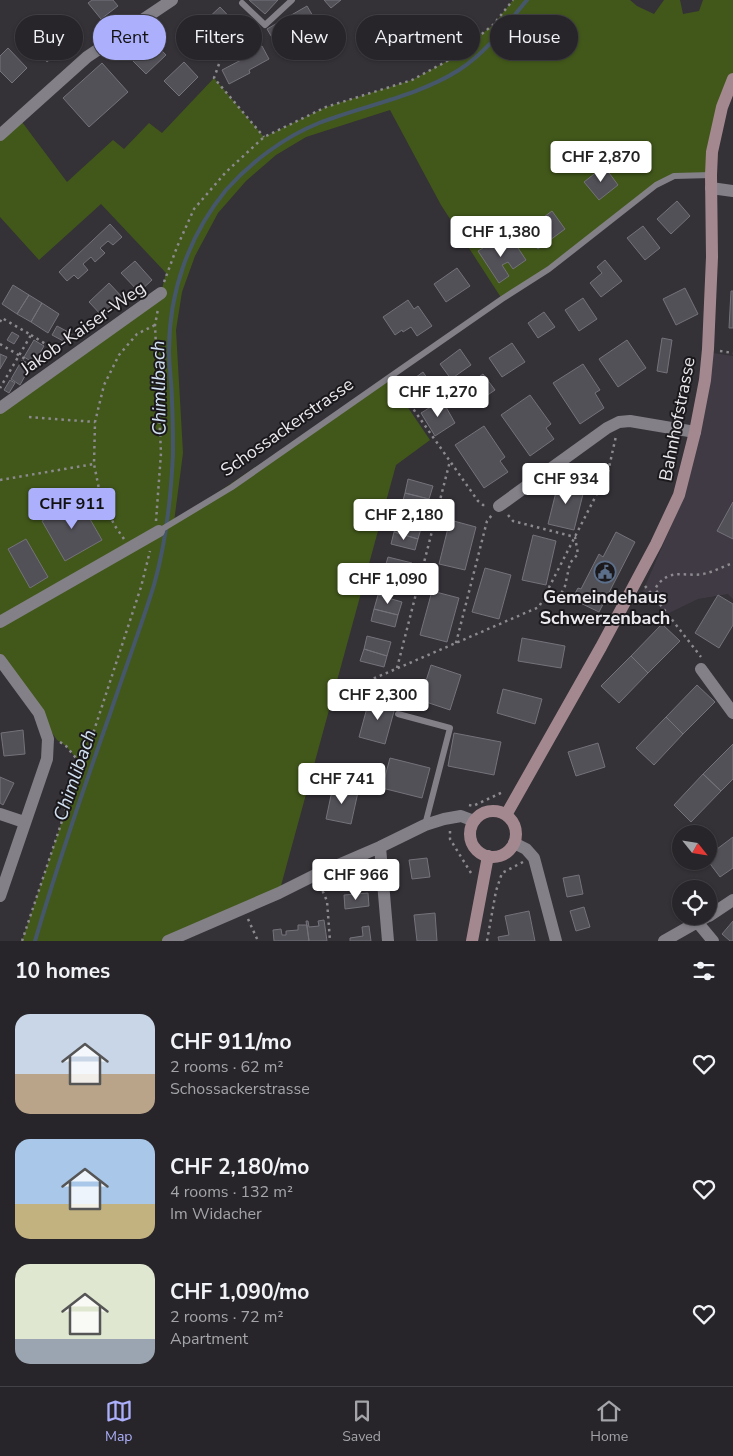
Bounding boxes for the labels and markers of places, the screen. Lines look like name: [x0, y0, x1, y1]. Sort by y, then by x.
pin: CHF 2,870: [544, 140, 658, 183]
pin: CHF 1,380: [444, 216, 558, 258]
pin: CHF 1,270: [381, 376, 495, 418]
pin: CHF 934: [520, 462, 612, 505]
pin: CHF 911: [26, 488, 118, 530]
pin: CHF 2,180: [347, 498, 461, 541]
public building icon: Gemeindehaus Schwerzenbach: [593, 560, 617, 584]
pin: CHF 1,090: [331, 562, 445, 605]
place label: Gemeindehaus Schwerzenbach: [540, 585, 670, 630]
pin: CHF 2,300: [321, 678, 435, 721]
pin: CHF 741: [296, 762, 388, 805]
pin: CHF 966: [310, 858, 402, 901]

